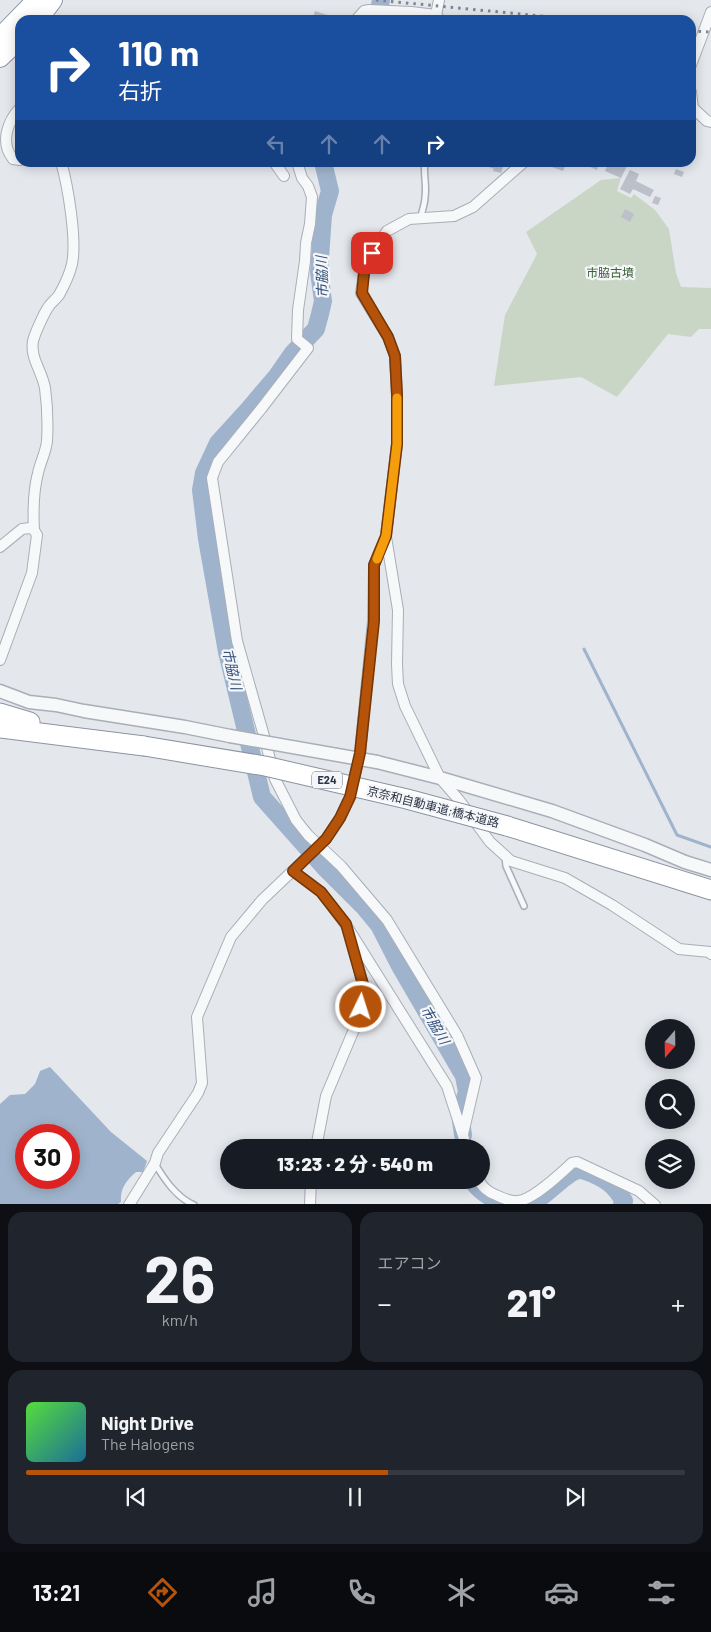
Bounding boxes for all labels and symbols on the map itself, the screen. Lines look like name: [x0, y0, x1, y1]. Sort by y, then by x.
pin: [351, 232, 393, 274]
water label: 市脇川: [312, 254, 331, 298]
park label: 市脇古墳: [586, 265, 634, 279]
water label: 市脇川: [219, 647, 246, 693]
road number: E24: [312, 772, 342, 788]
street label: 京奈和自動車道;橋本道路: [366, 783, 501, 829]
position arrow: [334, 980, 386, 1032]
water label: 市脇川: [418, 1002, 454, 1049]
north arrow: [645, 1019, 695, 1069]
speed limit sign: 30: [15, 1124, 80, 1189]

